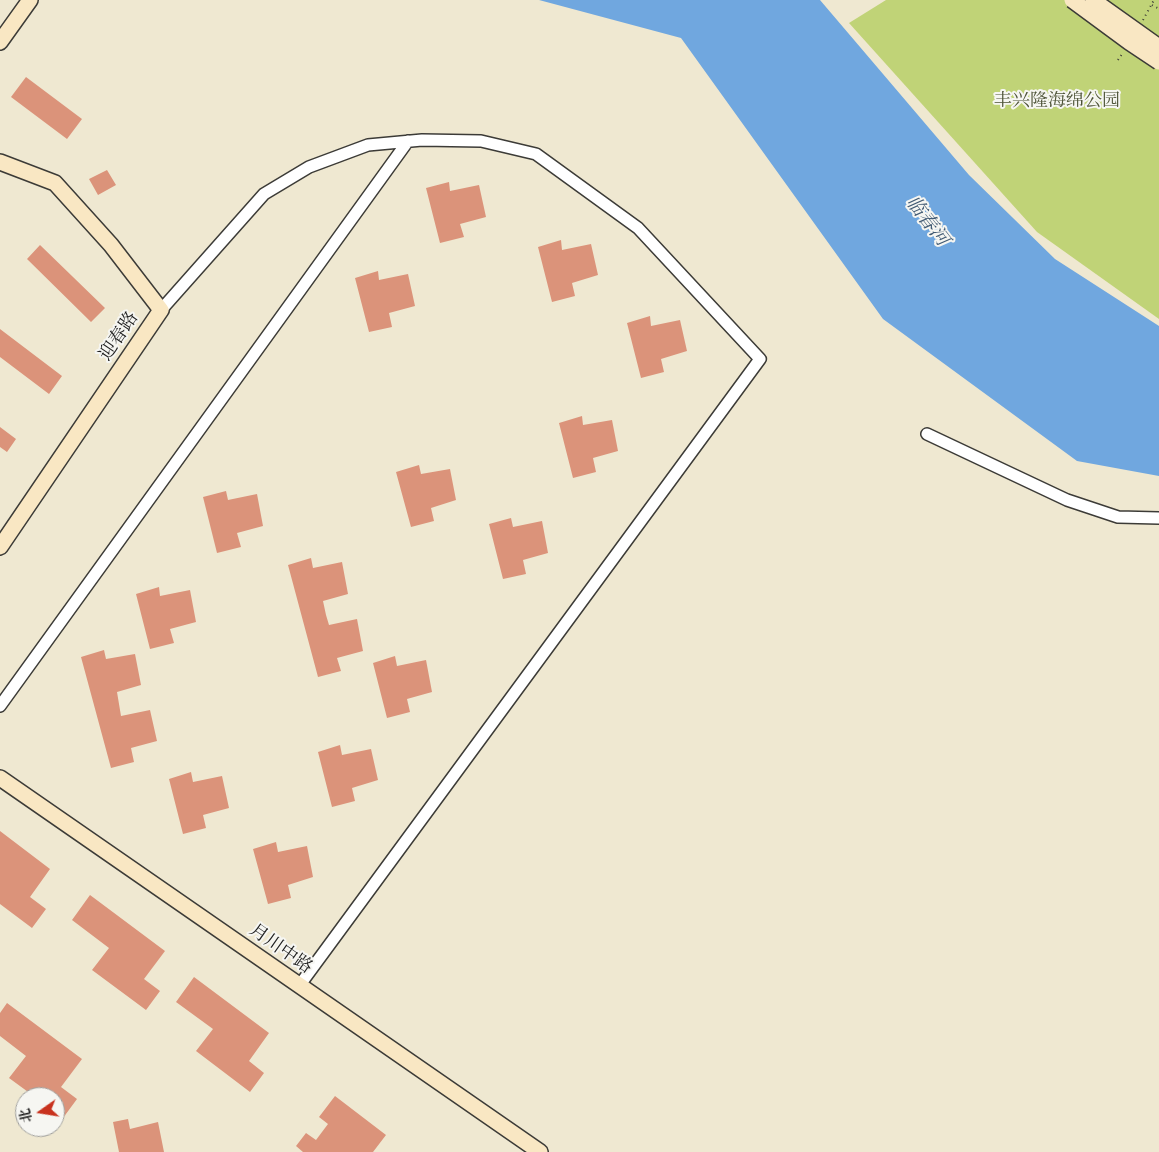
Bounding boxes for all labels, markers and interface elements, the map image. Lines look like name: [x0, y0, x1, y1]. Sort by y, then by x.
park label: 丰兴隆海绵公园: [994, 91, 1120, 113]
water label: 临春河: [899, 193, 953, 251]
street label: 迎春路: [96, 309, 144, 365]
street label: 月川中路: [244, 921, 316, 979]
north arrow: [15, 1087, 65, 1137]
text: 北: [16, 1106, 37, 1124]

